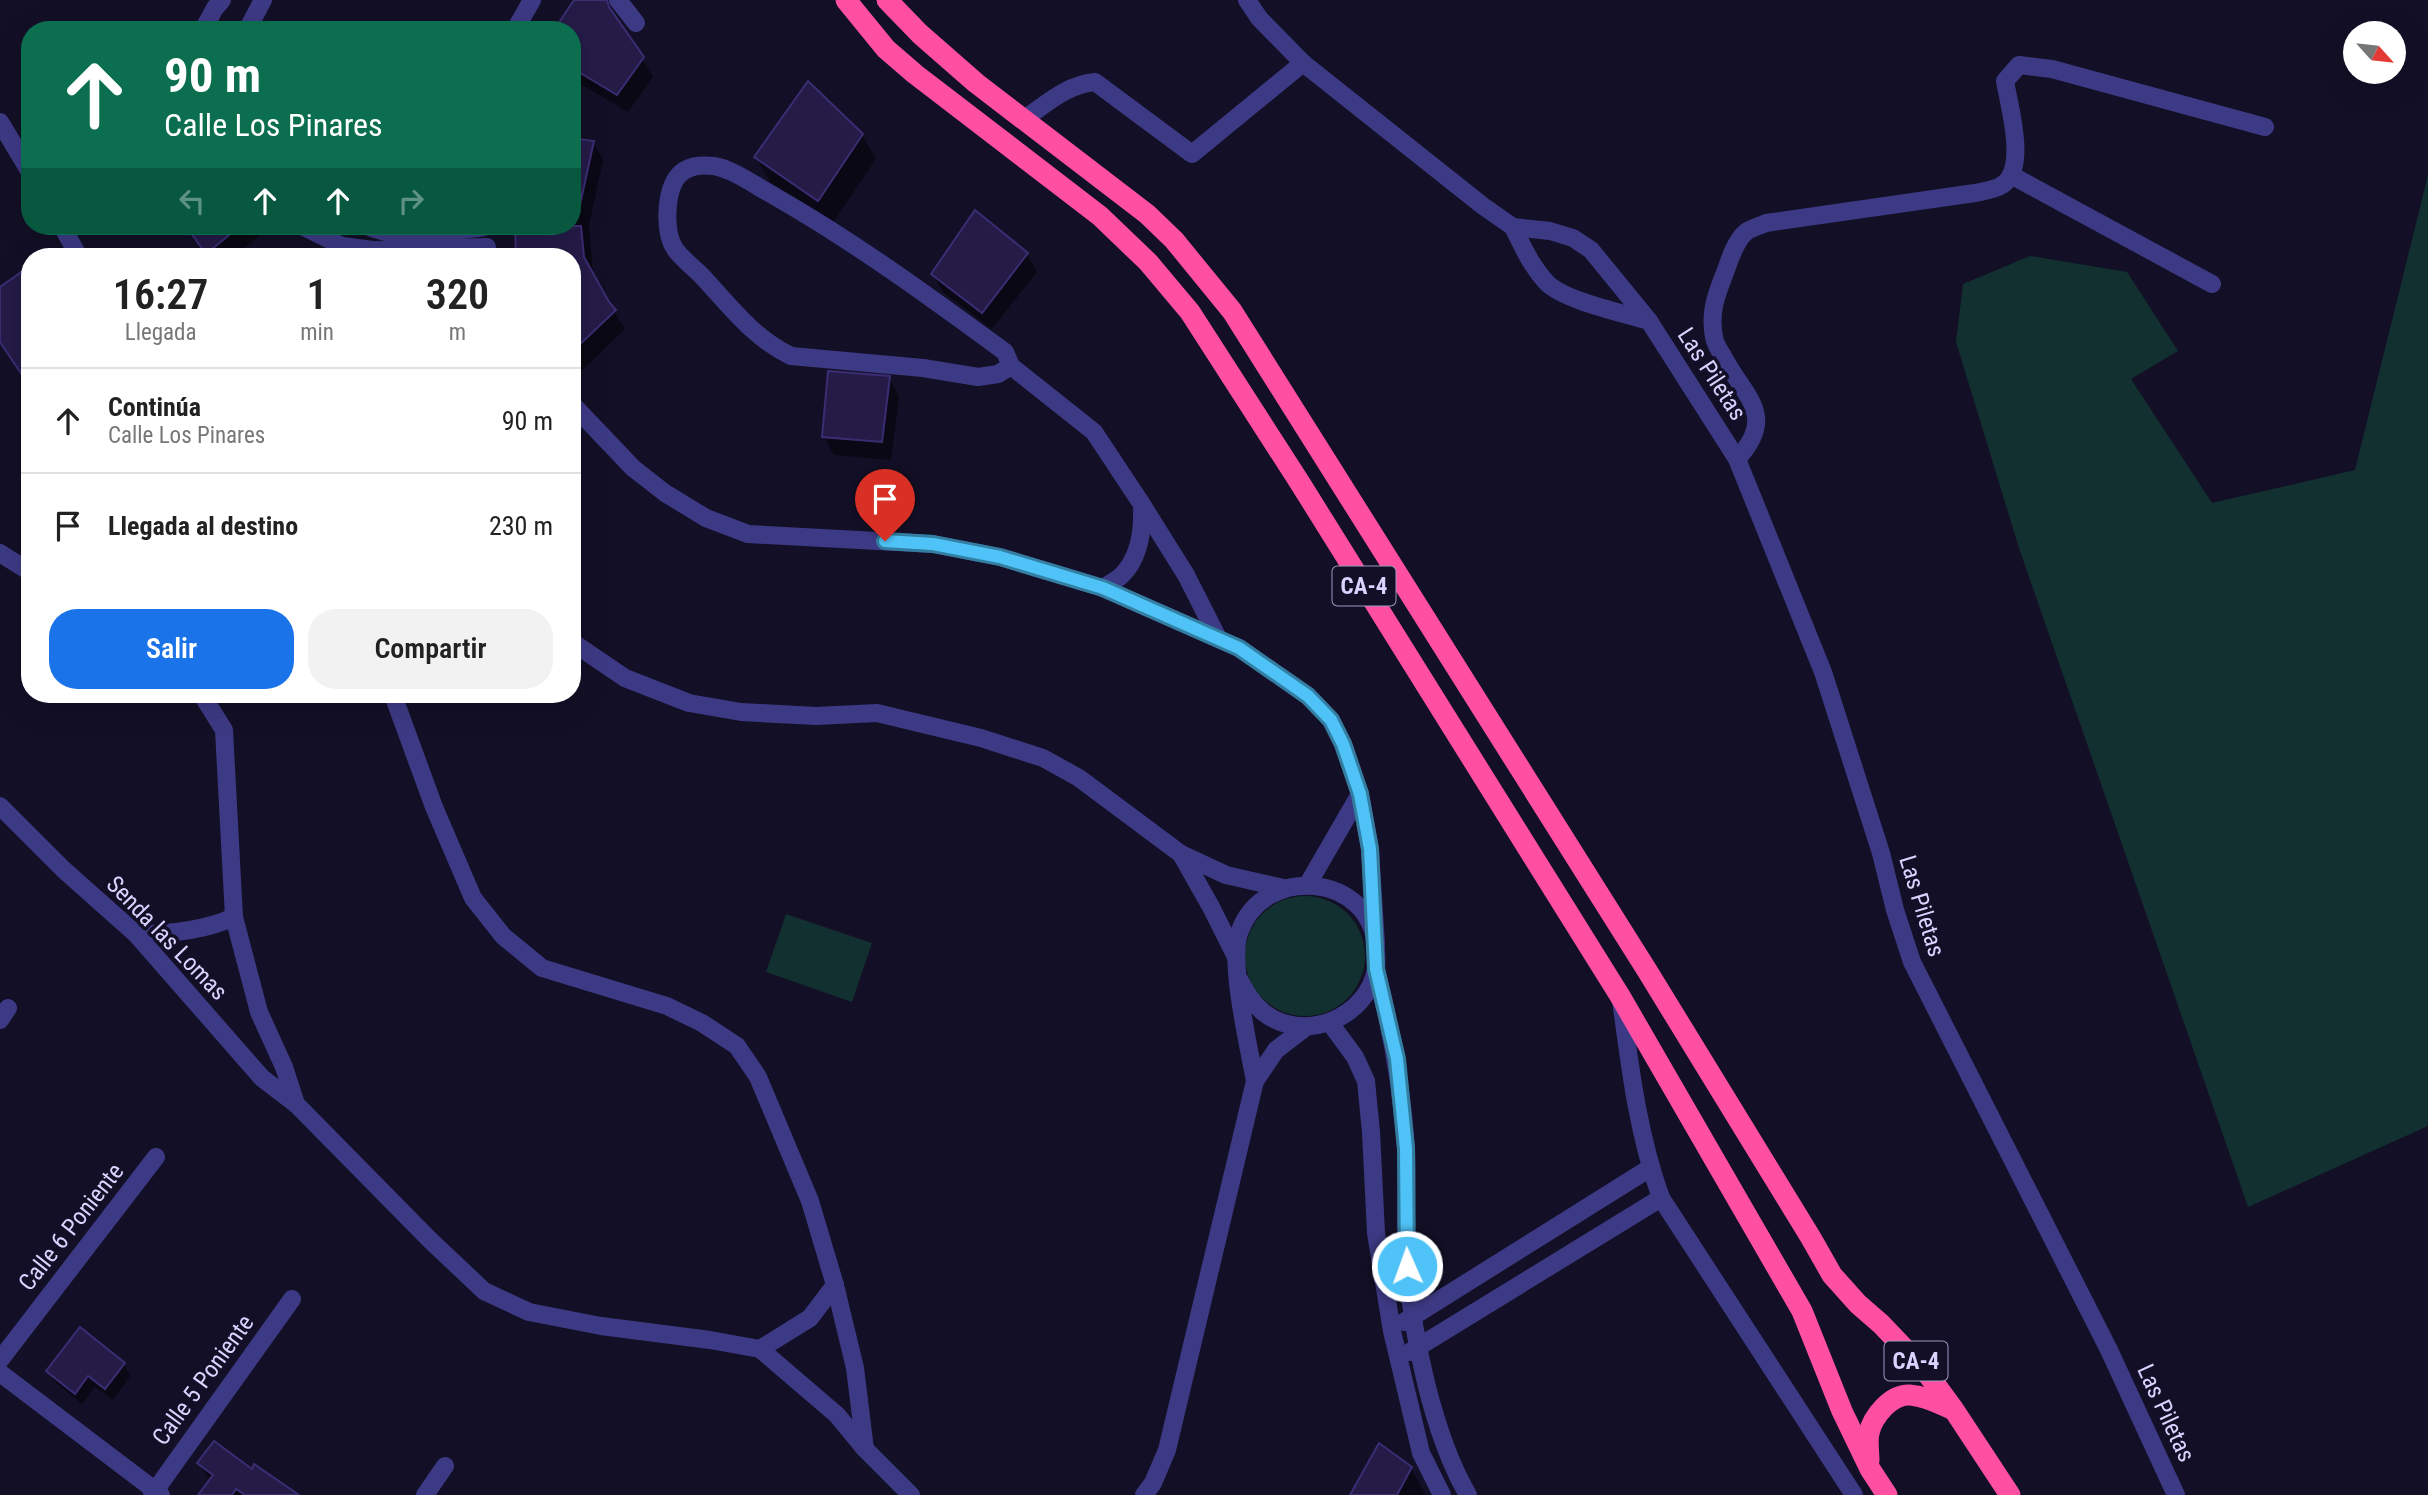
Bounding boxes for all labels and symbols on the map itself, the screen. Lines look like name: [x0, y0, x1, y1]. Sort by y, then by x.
north arrow: [2343, 21, 2406, 84]
street label: Las Piletas: [1672, 323, 1752, 425]
pin: [855, 469, 915, 541]
road number: CA-4: [1332, 566, 1396, 606]
street label: Las Piletas: [1893, 852, 1951, 960]
street label: Senda las Lomas: [101, 870, 233, 1006]
street label: Calle 6 Poniente: [13, 1158, 129, 1296]
position arrow: [1370, 1229, 1444, 1303]
street label: Calle 5 Poniente: [146, 1310, 260, 1450]
road number: CA-4: [1884, 1342, 1948, 1380]
street label: Las Piletas: [2131, 1360, 2201, 1466]

